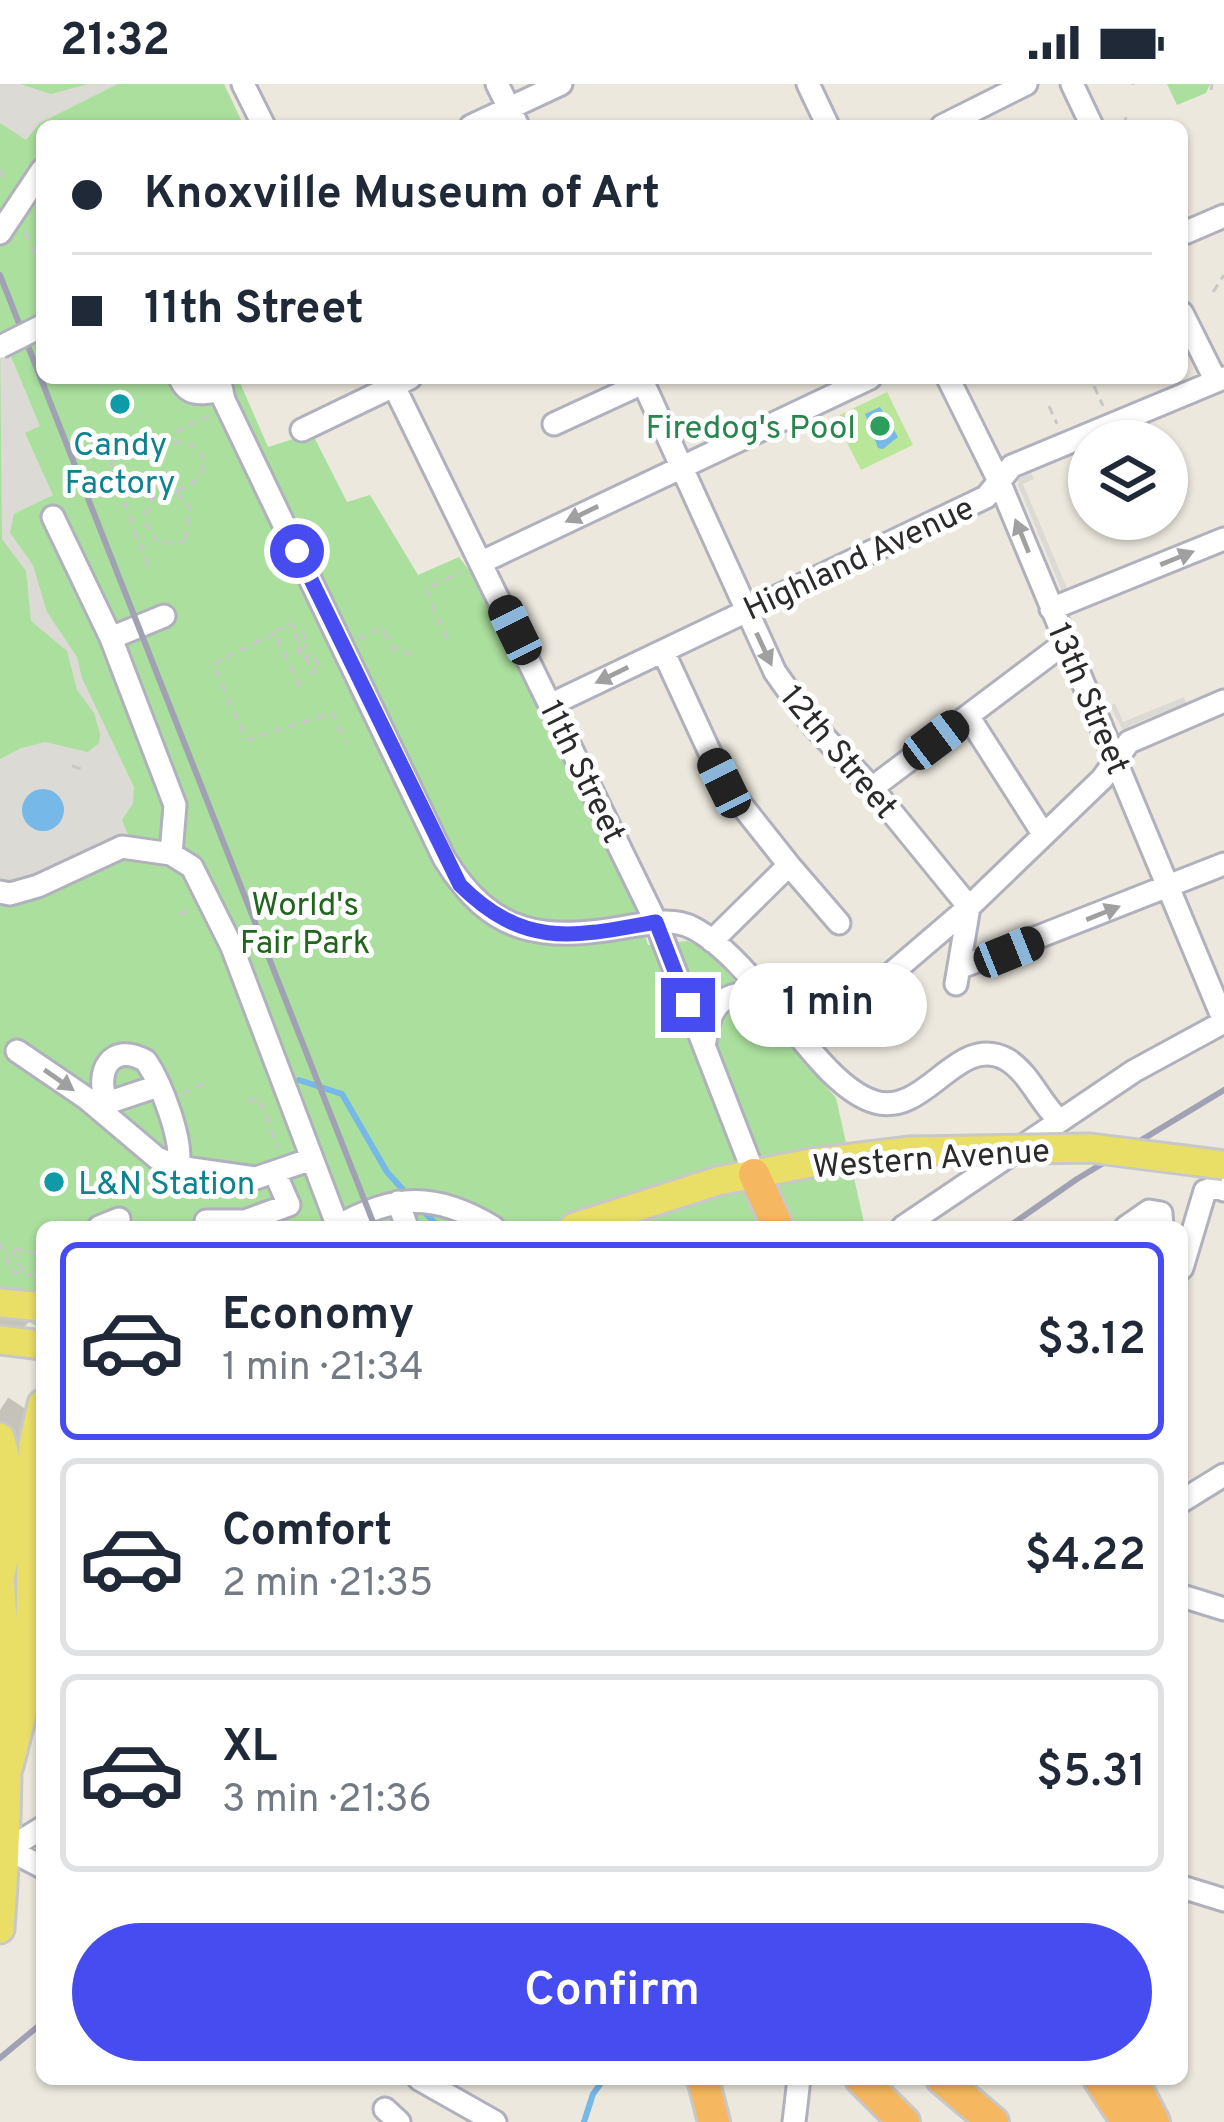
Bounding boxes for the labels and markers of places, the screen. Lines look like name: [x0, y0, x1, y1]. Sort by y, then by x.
marker: Candy Factory: [107, 391, 133, 417]
place label: Firedog's Pool: [645, 409, 856, 451]
marker: Firedog's Pool: [867, 413, 893, 439]
place label: Candy Factory: [65, 426, 175, 506]
place label: L&N Station: [78, 1165, 255, 1207]
marker: L&N Station: [41, 1169, 67, 1195]

